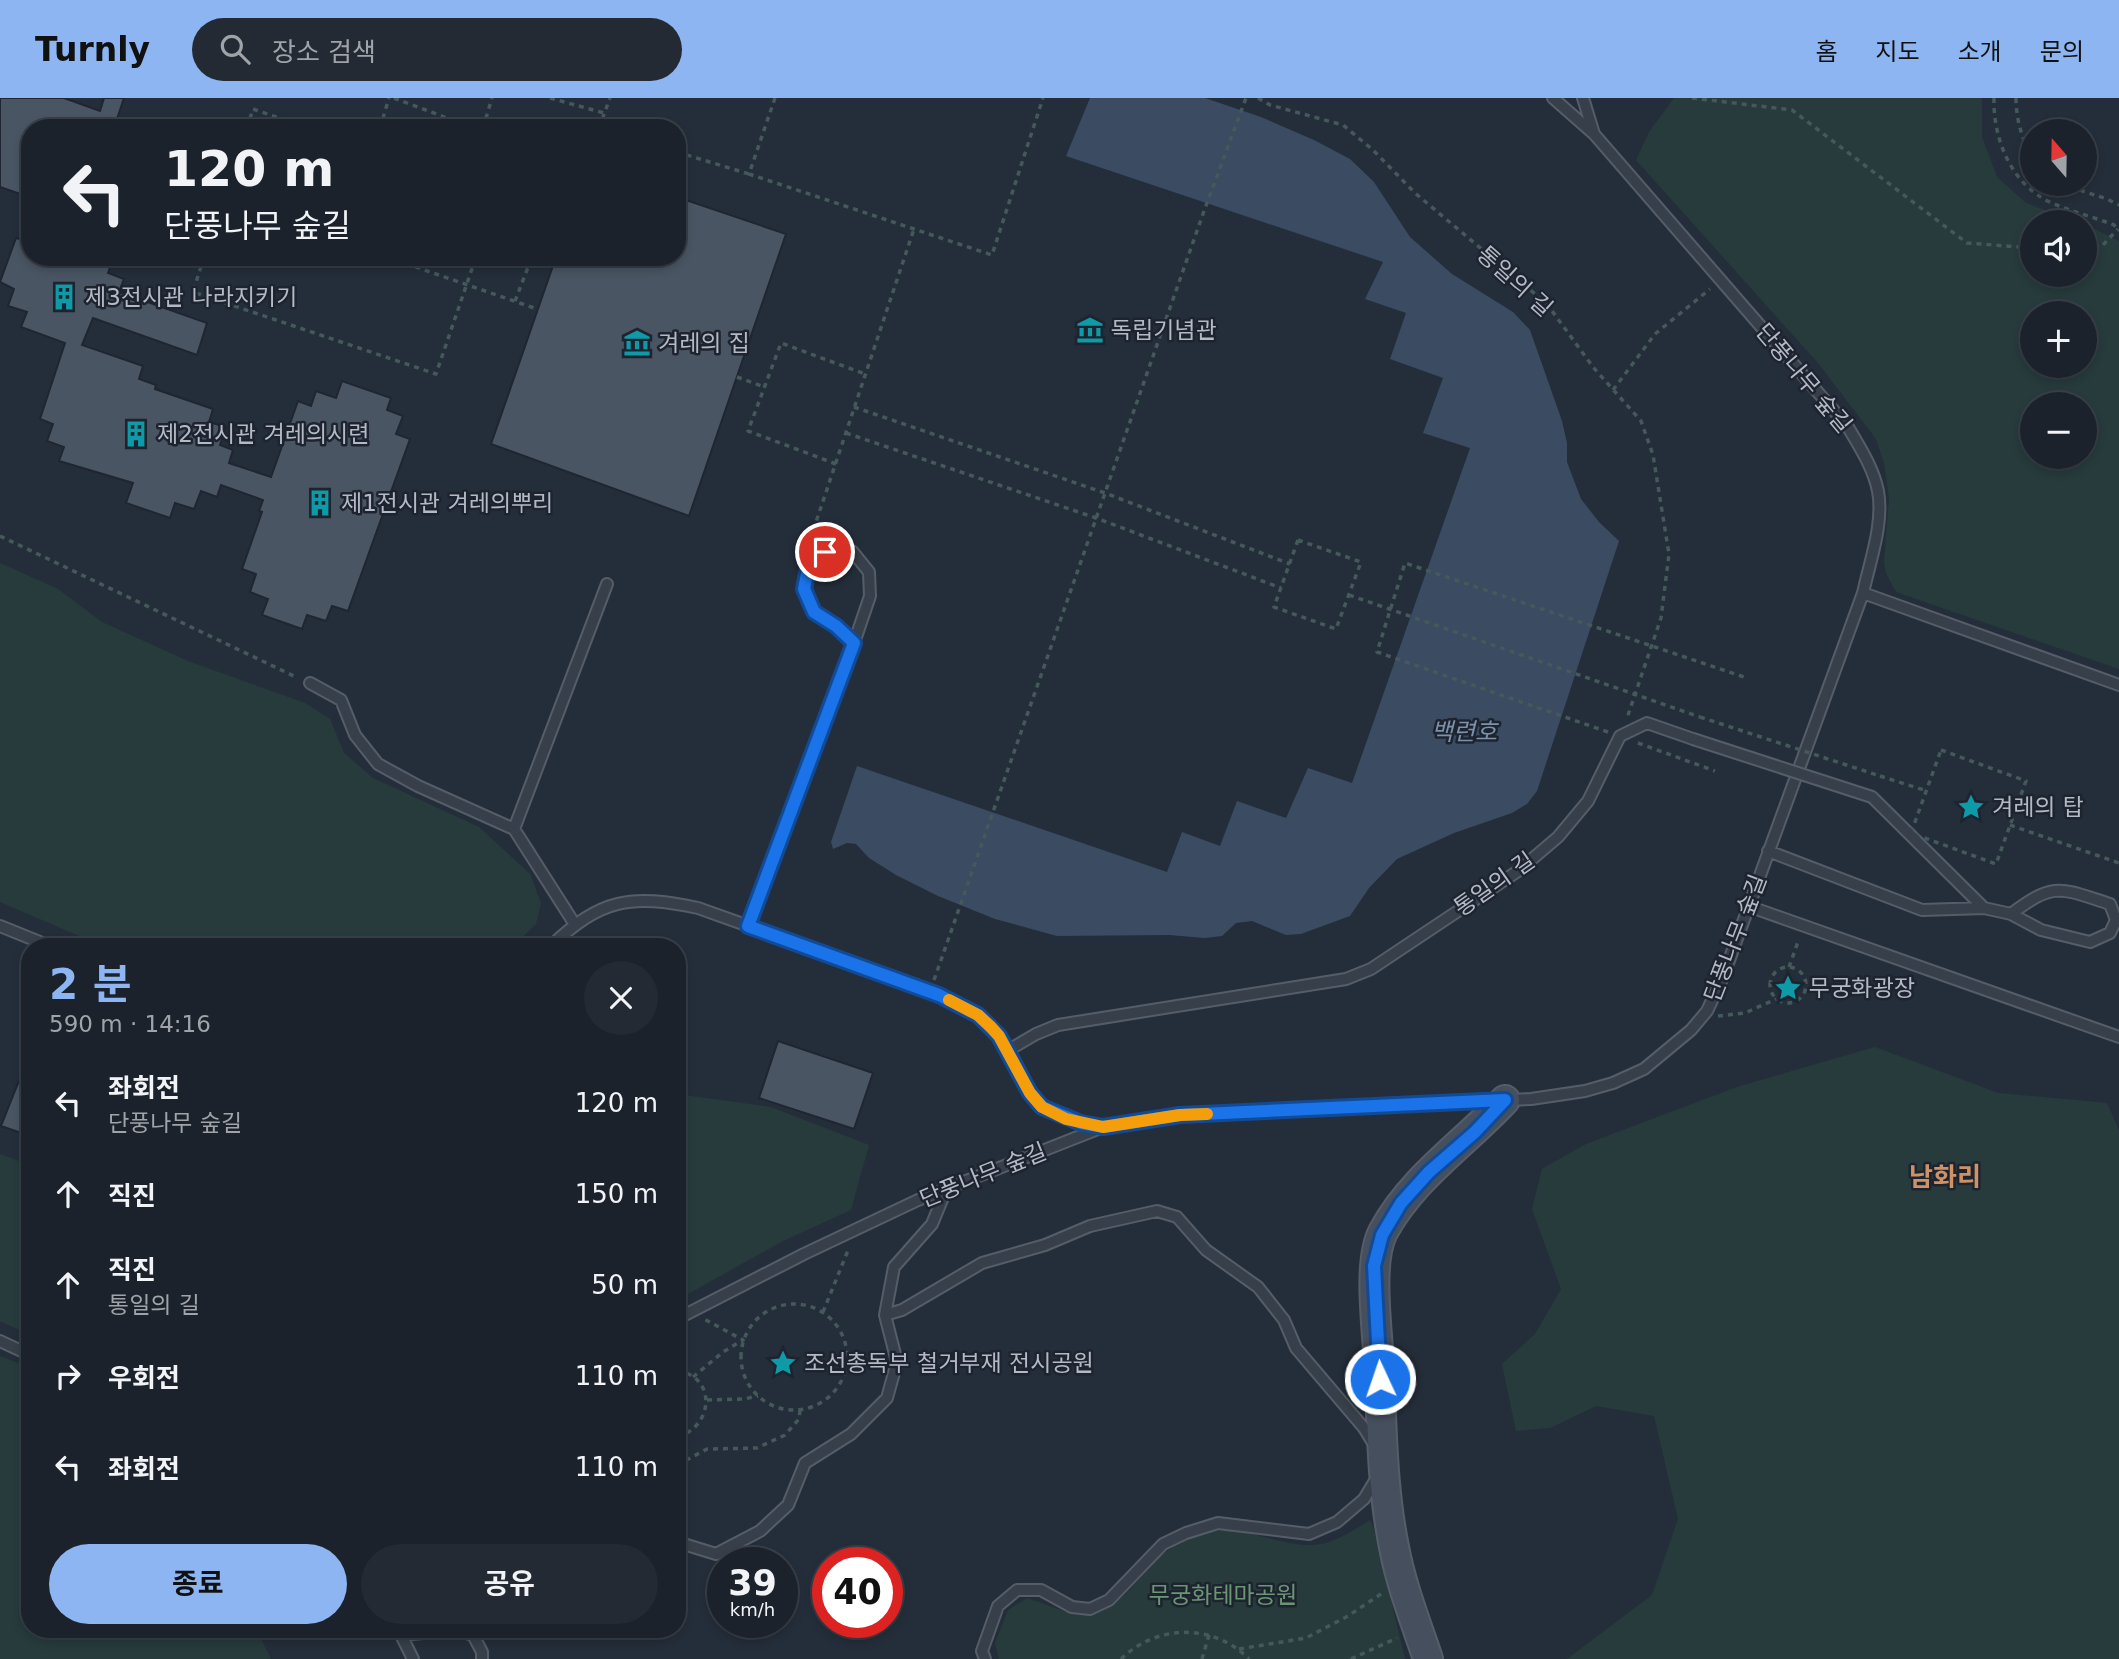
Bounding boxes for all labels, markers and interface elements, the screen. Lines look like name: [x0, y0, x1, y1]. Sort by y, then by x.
search box: [192, 18, 682, 81]
text: Turnly: [35, 30, 150, 69]
icon: search: [216, 30, 254, 68]
text: 장소 검색: [272, 37, 376, 67]
text: 홈: [1815, 38, 1837, 66]
text: 지도: [1875, 38, 1920, 66]
text: 소개: [1958, 38, 2002, 66]
text: 문의: [2040, 38, 2084, 66]
north arrow: [2020, 119, 2096, 196]
map controls: [2020, 119, 2097, 469]
text: 120 m: [164, 141, 334, 198]
icon: left: [49, 147, 140, 238]
text: 단풍나무 숲길: [164, 207, 351, 245]
button: sound: [2020, 210, 2097, 287]
street label: 통일의 길: [1472, 241, 1558, 321]
building icon: 제3전시관 나라지키기: [49, 282, 79, 312]
place label: 제3전시관 나라지키기: [85, 284, 297, 310]
button: +: [2020, 301, 2097, 378]
museum icon: 독립기념관: [1075, 315, 1105, 345]
place label: 독립기념관: [1111, 317, 1217, 343]
street label: 단풍나무 숲길: [1751, 318, 1857, 438]
museum icon: 겨레의 집: [622, 328, 652, 358]
place label: 겨레의 집: [658, 330, 750, 356]
button: −: [2020, 392, 2097, 469]
building icon: 제2전시관 겨레의시련: [121, 419, 151, 449]
place label: 제2전시관 겨레의시련: [157, 421, 369, 447]
building icon: 제1전시관 겨레의뿌리: [305, 488, 335, 518]
place label: 제1전시관 겨레의뿌리: [341, 490, 553, 516]
pin: [795, 522, 855, 582]
icon: arrive: [806, 533, 844, 571]
water label: 백련호: [1431, 718, 1499, 746]
place icon: 겨레의 탑: [1956, 792, 1986, 822]
place label: 겨레의 탑: [1992, 794, 2084, 820]
street label: 통일의 길: [1449, 847, 1539, 921]
street label: 단풍나무 숲길: [1699, 871, 1771, 1005]
text: 2 분: [49, 960, 132, 1009]
button: close: [584, 961, 658, 1035]
place icon: 무궁화광장: [1773, 973, 1803, 1003]
place label: 무궁화광장: [1809, 975, 1915, 1001]
text: 590 m · 14:16: [49, 1011, 211, 1037]
text: 좌회전: [108, 1073, 180, 1103]
icon: left: [49, 1084, 87, 1122]
text: 120 m: [575, 1088, 658, 1118]
text: 단풍나무 숲길: [108, 1110, 242, 1136]
street label: 단풍나무 숲길: [916, 1138, 1050, 1212]
district label: 남화리: [1909, 1162, 1981, 1192]
icon: ahead: [49, 1175, 87, 1213]
text: 150 m: [575, 1179, 658, 1209]
text: 직진: [108, 1181, 156, 1211]
text: 직진: [108, 1255, 156, 1285]
icon: ahead: [49, 1266, 87, 1304]
text: 50 m: [591, 1270, 658, 1300]
text: 통일의 길: [108, 1292, 200, 1318]
position arrow: [1343, 1342, 1417, 1416]
place icon: 조선총독부 철거부재 전시공원: [768, 1348, 798, 1378]
place label: 조선총독부 철거부재 전시공원: [804, 1350, 1094, 1376]
icon: right: [49, 1357, 87, 1395]
text: 110 m: [575, 1361, 658, 1391]
text: 우회전: [108, 1363, 180, 1393]
icon: left: [49, 1448, 87, 1486]
text: 110 m: [575, 1452, 658, 1482]
text: 좌회전: [108, 1454, 180, 1484]
button: 종료: [49, 1544, 347, 1624]
button: 공유: [361, 1544, 658, 1624]
speed limit sign: 40: [812, 1547, 903, 1638]
text: 39: [728, 1563, 777, 1603]
park label: 무궁화테마공원: [1149, 1582, 1297, 1608]
text: km/h: [730, 1599, 775, 1620]

